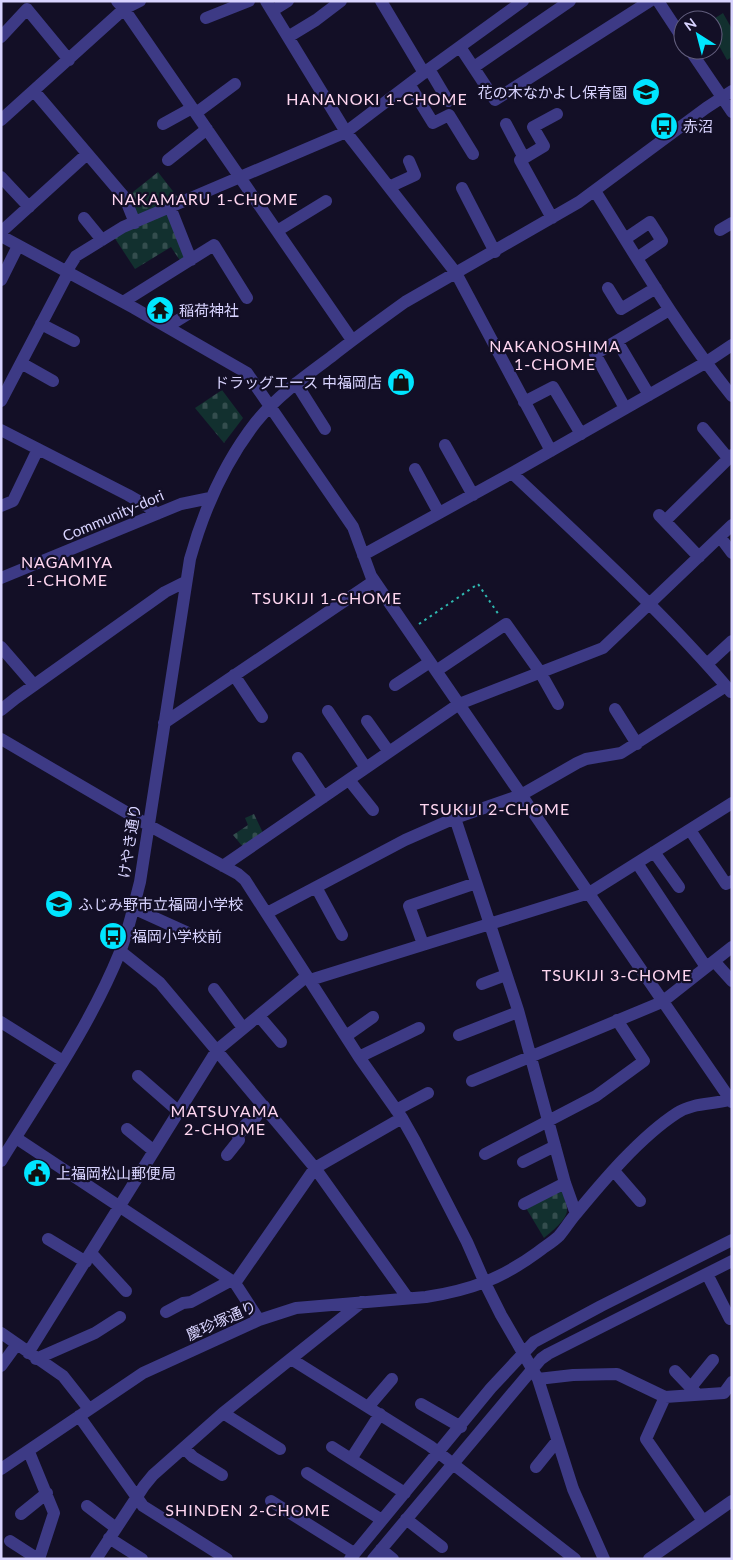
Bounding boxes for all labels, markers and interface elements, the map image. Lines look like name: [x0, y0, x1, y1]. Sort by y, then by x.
north arrow: [673, 10, 723, 60]
text: N: [681, 14, 699, 34]
school or university icon: 花の木なかよし保育園: [631, 77, 661, 107]
place label: 花の木なかよし保育園: [478, 83, 627, 101]
district label: HANANOKI 1-CHOME: [286, 89, 468, 108]
bus stop icon: 赤沼: [649, 111, 679, 141]
place label: 赤沼: [683, 117, 713, 135]
district label: NAKAMARU 1-CHOME: [111, 189, 299, 208]
temple icon: 稲荷神社: [145, 295, 175, 325]
place label: 稲荷神社: [179, 301, 239, 319]
district label: NAKANOSHIMA 1-CHOME: [489, 336, 621, 373]
shop icon: ドラッグエース 中福岡店: [386, 367, 416, 397]
place label: ドラッグエース 中福岡店: [214, 373, 382, 391]
street label: Community-dori: [60, 486, 166, 544]
district label: NAGAMIYA 1-CHOME: [21, 552, 113, 589]
district label: TSUKIJI 1-CHOME: [252, 588, 402, 607]
district label: TSUKIJI 2-CHOME: [420, 799, 570, 818]
street label: けやき通り: [114, 803, 144, 879]
school or university icon: ふじみ野市立福岡小学校: [44, 889, 74, 919]
place label: ふじみ野市立福岡小学校: [78, 895, 243, 913]
bus stop icon: 福岡小学校前: [98, 921, 128, 951]
place label: 福岡小学校前: [132, 927, 222, 945]
district label: TSUKIJI 3-CHOME: [542, 965, 692, 984]
district label: MATSUYAMA 2-CHOME: [171, 1101, 279, 1138]
public building icon: 上福岡松山郵便局: [22, 1158, 52, 1188]
place label: 上福岡松山郵便局: [56, 1164, 176, 1182]
street label: 慶珍塚通り: [183, 1297, 259, 1343]
district label: SHINDEN 2-CHOME: [165, 1500, 331, 1519]

